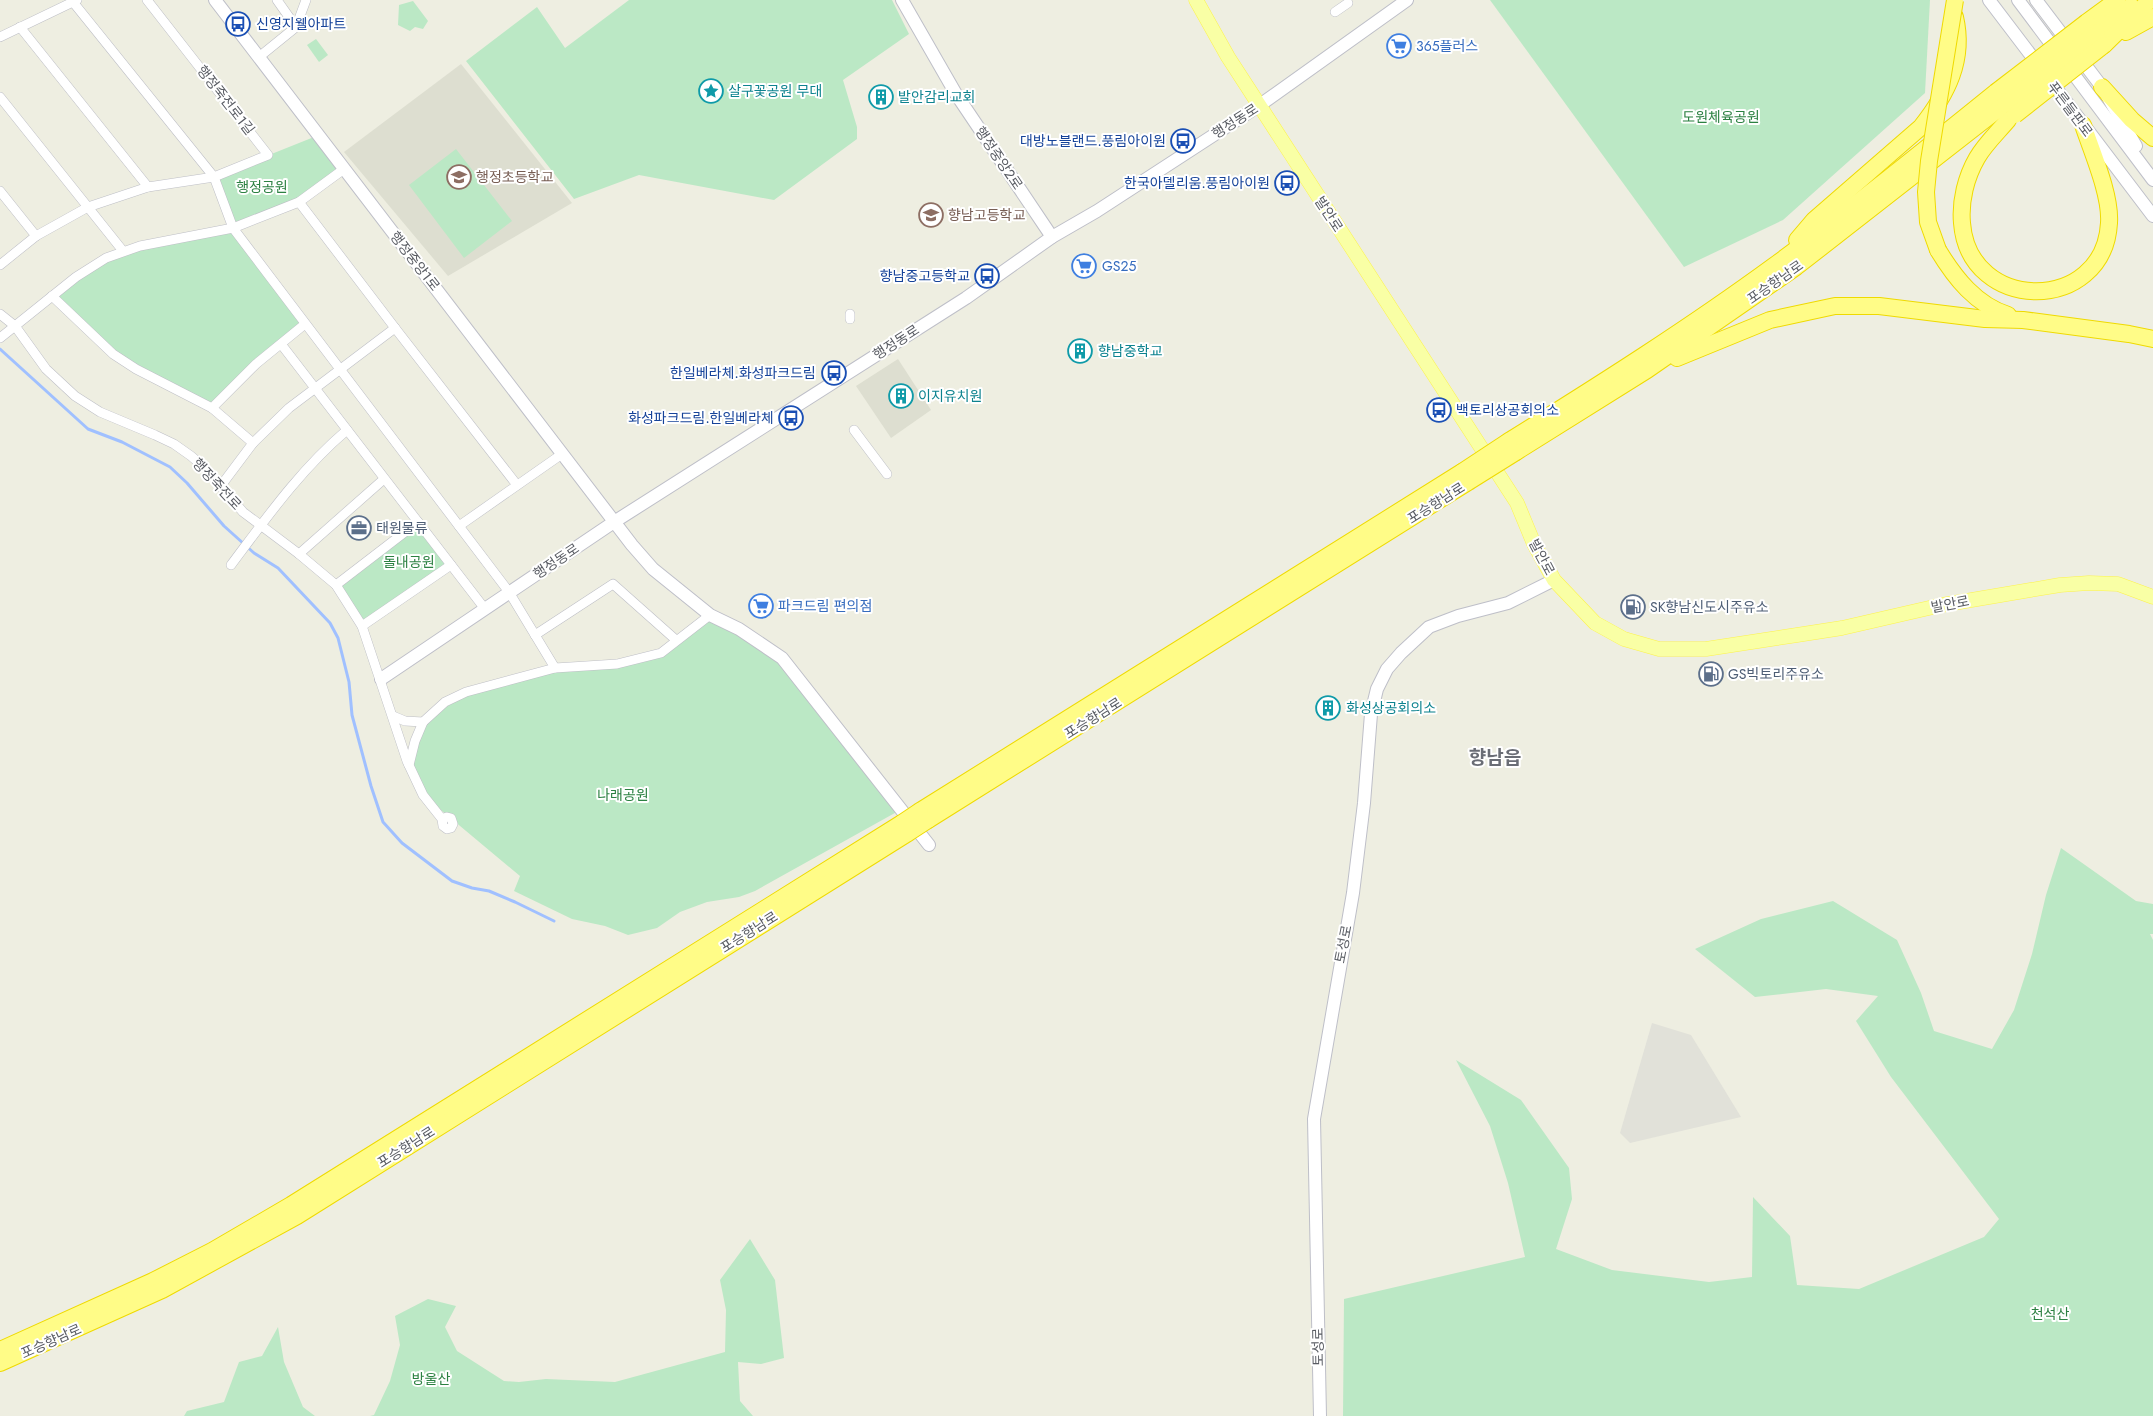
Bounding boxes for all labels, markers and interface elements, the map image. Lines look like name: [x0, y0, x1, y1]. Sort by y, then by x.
bus stop icon: 신영지웰아파트: [225, 11, 251, 37]
place label: 신영지웰아파트: [256, 14, 346, 34]
supermarket icon: 365플러스: [1386, 33, 1412, 59]
place label: 365플러스: [1416, 36, 1478, 56]
street label: 행정죽전로1길: [192, 61, 260, 139]
street label: 푸른들판로: [2043, 77, 2097, 141]
place icon: 살구꽃공원 무대: [698, 78, 724, 104]
place label: 살구꽃공원 무대: [728, 81, 822, 101]
building icon: 발안감리교회: [868, 84, 894, 110]
place label: 발안감리교회: [898, 87, 975, 107]
street label: 행정동로: [1208, 99, 1262, 143]
park label: 도원체육공원: [1682, 107, 1760, 127]
street label: 행정중앙2로: [970, 122, 1028, 194]
bus stop icon: 대방노블랜드.풍림아이원: [1170, 128, 1196, 154]
place label: 대방노블랜드.풍림아이원: [1020, 131, 1166, 151]
school or university icon: 행정초등학교: [446, 164, 472, 190]
place label: 행정초등학교: [476, 167, 553, 187]
bus stop icon: 한국아델리움.풍림아이원: [1274, 170, 1300, 196]
place label: 한국아델리움.풍림아이원: [1124, 173, 1270, 193]
park label: 행정공원: [236, 177, 288, 197]
street label: 발안로: [1310, 192, 1348, 236]
school or university icon: 향남고등학교: [918, 202, 944, 228]
place label: 향남고등학교: [948, 205, 1025, 225]
street label: 행정중앙1로: [385, 227, 445, 295]
supermarket icon: GS25: [1071, 253, 1097, 279]
street label: 포승향남로: [1743, 255, 1807, 309]
place label: GS25: [1102, 256, 1136, 276]
bus stop icon: 향남중고등학교: [974, 263, 1000, 289]
place label: 향남중고등학교: [880, 266, 970, 286]
street label: 행정동로: [869, 320, 923, 364]
building icon: 향남중학교: [1067, 338, 1093, 364]
place label: 향남중학교: [1098, 341, 1163, 361]
bus stop icon: 한일베라체.화성파크드림: [821, 360, 847, 386]
place label: 한일베라체.화성파크드림: [670, 363, 816, 383]
building icon: 이지유치원: [888, 383, 914, 409]
place label: 이지유치원: [918, 386, 982, 406]
bus stop icon: 백토리상공회의소: [1426, 397, 1452, 423]
place label: 백토리상공회의소: [1456, 400, 1559, 420]
bus stop icon: 화성파크드림.한일베라체: [778, 405, 804, 431]
place label: 화성파크드림.한일베라체: [628, 408, 774, 428]
street label: 행정죽전로: [188, 454, 246, 514]
street label: 포승향남로: [1403, 477, 1469, 529]
office icon: 태원물류: [346, 515, 372, 541]
place label: 태원물류: [376, 518, 428, 538]
street label: 발안로: [1524, 535, 1560, 579]
street label: 행정동로: [529, 538, 583, 584]
park label: 돌내공원: [383, 552, 435, 572]
street label: 발안로: [1929, 590, 1971, 618]
supermarket icon: 파크드림 편의점: [748, 593, 774, 619]
fuel station icon: SK향남신도시주유소: [1620, 594, 1646, 620]
place label: 파크드림 편의점: [778, 596, 872, 616]
place label: SK향남신도시주유소: [1650, 597, 1769, 617]
fuel station icon: GS빅토리주유소: [1698, 661, 1724, 687]
place label: GS빅토리주유소: [1728, 664, 1824, 684]
street label: 포승향남로: [1060, 692, 1126, 744]
building icon: 화성상공회의소: [1315, 695, 1341, 721]
place label: 화성상공회의소: [1346, 698, 1436, 718]
district label: 향남읍: [1469, 744, 1521, 771]
park label: 나래공원: [597, 785, 649, 805]
street label: 포승향남로: [716, 906, 782, 958]
street label: 토성로: [1329, 923, 1357, 965]
street label: 포승향남로: [373, 1121, 439, 1173]
park label: 천석산: [2031, 1304, 2069, 1324]
street label: 포승향남로: [18, 1319, 85, 1363]
street label: 토성로: [1308, 1327, 1328, 1366]
park label: 방울산: [412, 1369, 450, 1389]

